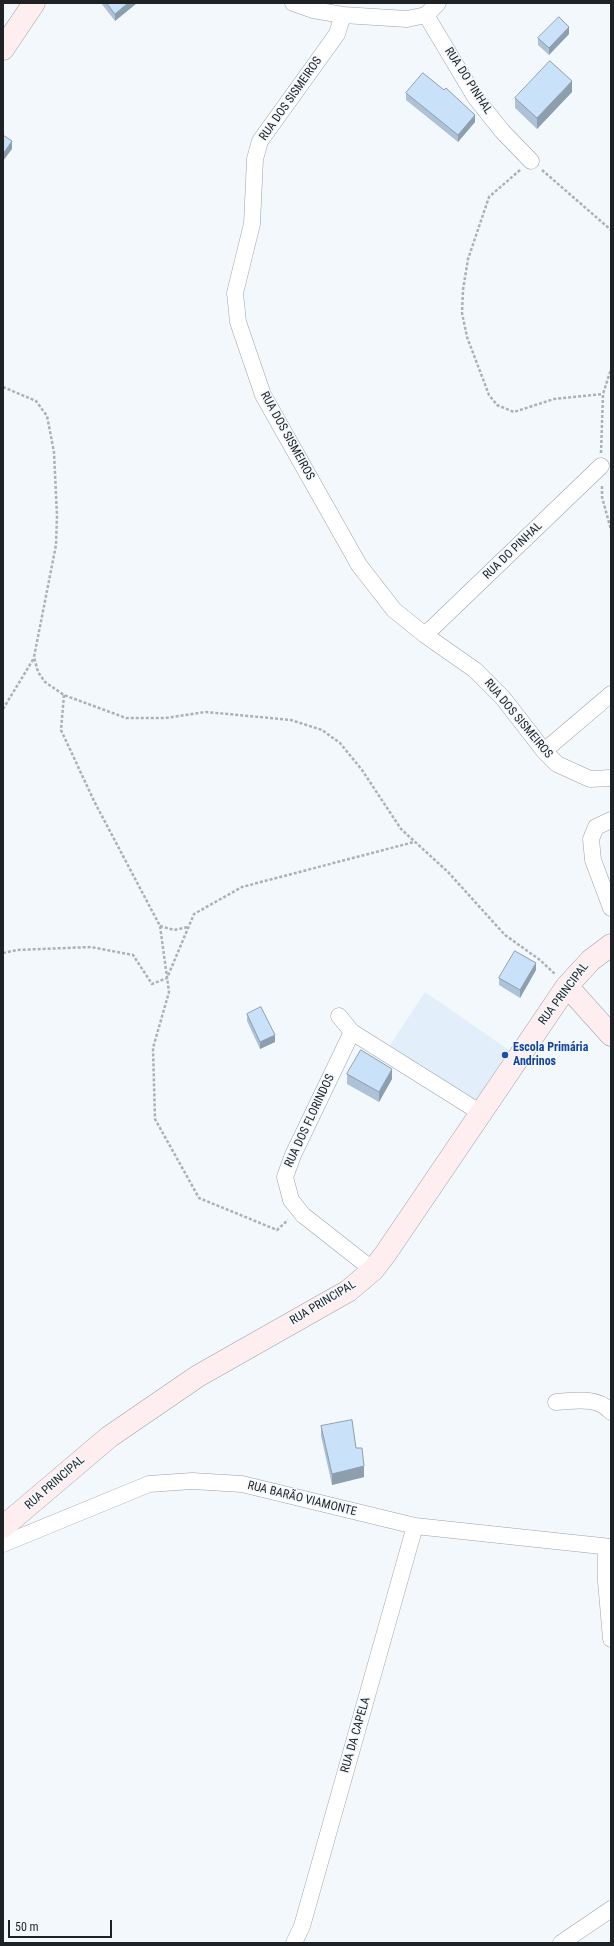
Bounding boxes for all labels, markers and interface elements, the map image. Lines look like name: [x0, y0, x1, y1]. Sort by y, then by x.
street label: RUA DO PINHAL: [441, 45, 495, 117]
street label: RUA DOS SISMEIROS: [257, 54, 325, 144]
street label: RUA DOS SISMEIROS: [257, 389, 317, 483]
street label: RUA DO PINHAL: [480, 519, 546, 583]
street label: RUA DOS SISMEIROS: [481, 676, 555, 762]
street label: RUA PRINCIPAL: [536, 960, 592, 1028]
place label: Escola Primária Andrinos: [513, 1041, 588, 1069]
marker: Escola Primária Andrinos: [500, 1050, 510, 1060]
street label: RUA DOS FLORINDOS: [282, 1072, 338, 1170]
street label: RUA PRINCIPAL: [287, 1278, 359, 1328]
street label: RUA PRINCIPAL: [22, 1453, 88, 1513]
street label: RUA BARÃO VIAMONTE: [246, 1478, 358, 1520]
street label: RUA DA CAPELA: [338, 1695, 374, 1775]
scale bar: [10, 1912, 114, 1938]
text: 50 m: [15, 1920, 39, 1934]

